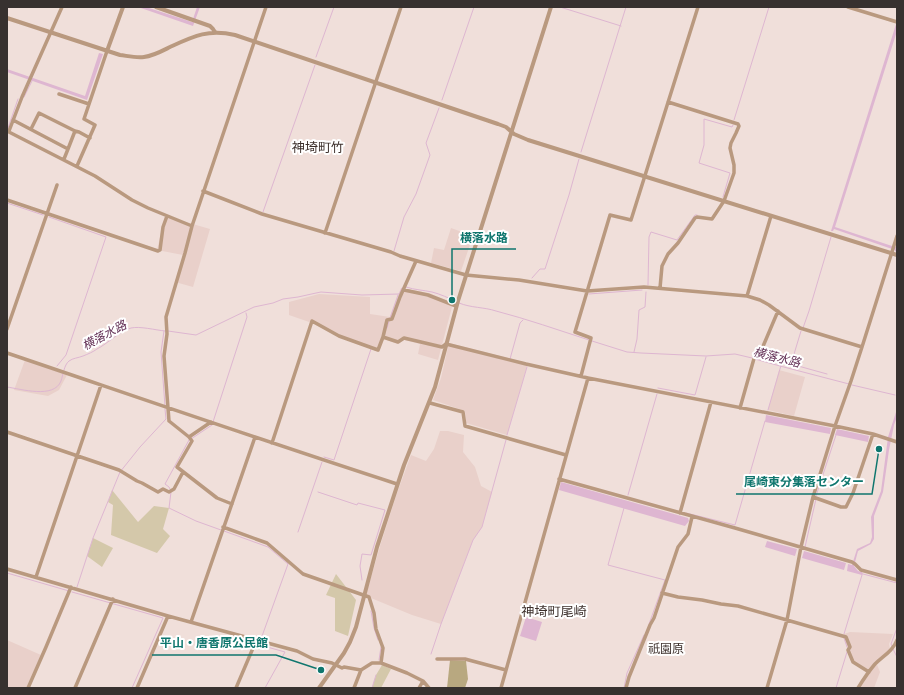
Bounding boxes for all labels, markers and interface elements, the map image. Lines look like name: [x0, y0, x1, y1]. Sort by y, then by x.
district label: 神埼町竹: [292, 139, 344, 155]
callout: 横落水路: [452, 225, 516, 249]
text: 横落水路: [460, 230, 508, 245]
water label: 横落水路: [79, 317, 130, 353]
water label: 横落水路: [752, 344, 803, 370]
callout: 尾崎東分集落センター: [736, 470, 872, 494]
text: 尾崎東分集落センター: [744, 474, 864, 489]
district label: 神埼町尾崎: [521, 603, 587, 619]
callout: 平山・唐香原公民館: [152, 631, 276, 655]
text: 平山・唐香原公民館: [160, 635, 268, 650]
district label: 祇園原: [648, 641, 684, 656]

